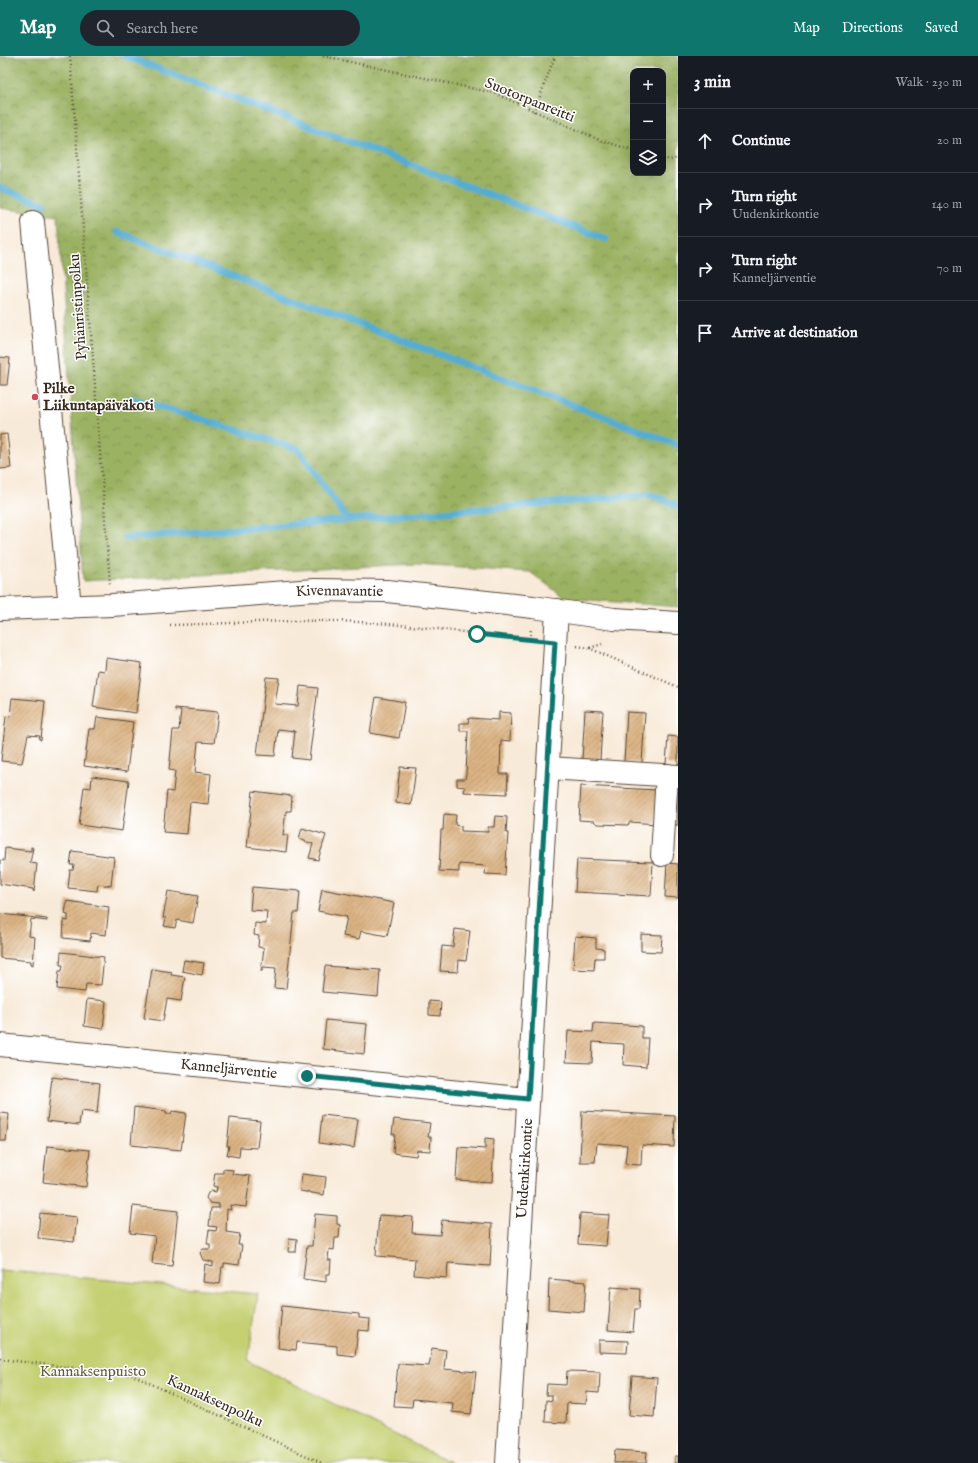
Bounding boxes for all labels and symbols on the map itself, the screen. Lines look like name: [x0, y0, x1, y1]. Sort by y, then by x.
street label: Suotorpanreitti: [482, 73, 578, 127]
street label: Pyhänristinpolku: [65, 253, 91, 361]
place label: Pilke Liikuntapäiväkoti: [43, 379, 154, 415]
marker: Pilke Liikuntapäiväkoti: [30, 392, 40, 402]
street label: Kivennavantie: [295, 580, 383, 601]
route start: [468, 625, 486, 643]
street label: Kanneljärventie: [179, 1054, 278, 1083]
route end: [298, 1067, 316, 1085]
street label: Uudenkirkontie: [512, 1118, 537, 1219]
park label: Kannaksenpuisto: [40, 1362, 146, 1381]
street label: Kannaksenpolku: [164, 1370, 266, 1432]

